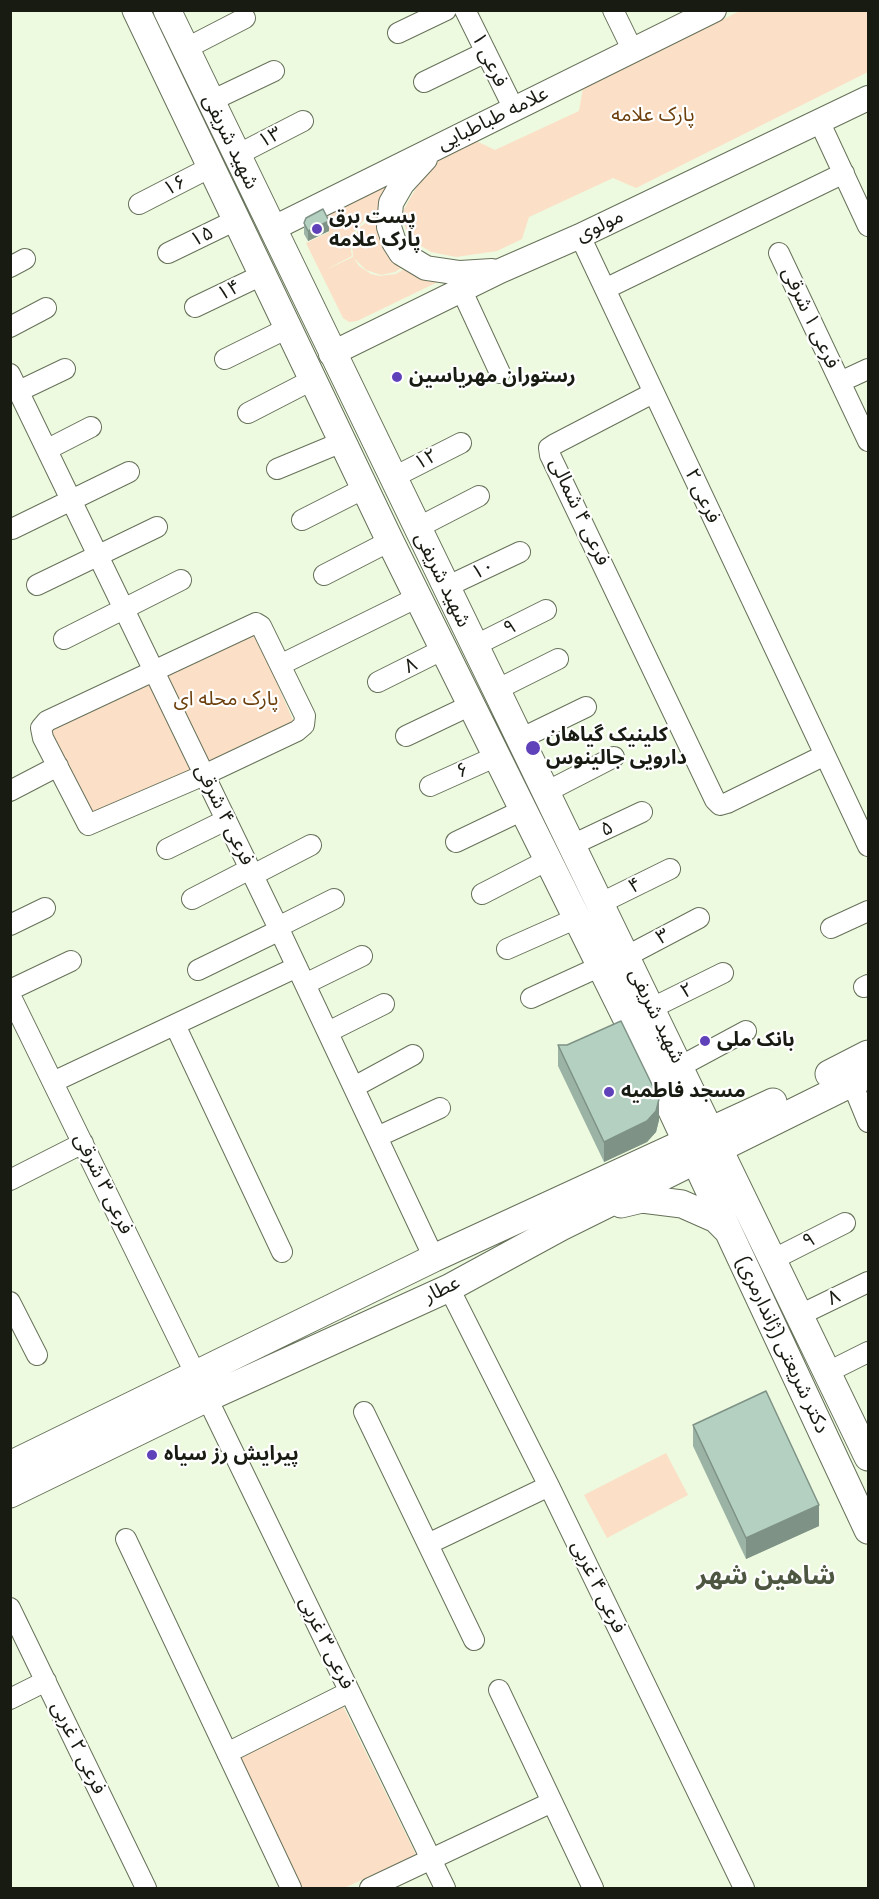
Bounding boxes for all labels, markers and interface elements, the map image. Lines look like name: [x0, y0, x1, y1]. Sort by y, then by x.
street label: فرعی ۱: [466, 29, 512, 91]
street label: علامه طباطبایی: [434, 82, 552, 156]
street label: شهید شریفی: [197, 91, 263, 193]
park label: پارک علامه: [611, 104, 695, 128]
street label: ۱۳: [254, 122, 286, 154]
street label: ۱۶: [159, 170, 191, 202]
street label: مولوی: [572, 205, 628, 247]
place label: پست برق پارک علامه: [329, 206, 421, 253]
street label: ۱۵: [186, 221, 218, 253]
marker: پست برق پارک علامه: [310, 222, 324, 236]
street label: فرعی ۱ شرقی: [776, 263, 844, 373]
street label: ۱۴: [213, 275, 245, 307]
place label: رستوران مهریاسین: [409, 365, 576, 389]
marker: رستوران مهریاسین: [390, 370, 404, 384]
street label: ۱۲: [410, 444, 442, 476]
street label: فرعی ۴ شمالی: [544, 454, 614, 570]
street label: فرعی ۲: [679, 465, 725, 527]
street label: شهید شریفی: [409, 529, 475, 631]
street label: ۱۰: [468, 554, 498, 586]
street label: ۹: [500, 615, 520, 641]
street label: ۸: [400, 653, 422, 679]
park label: پارک محله ای: [173, 688, 279, 712]
place label: کلینیک گیاهان دارویی جالینوس: [546, 724, 687, 771]
marker: کلینیک گیاهان دارویی جالینوس: [524, 739, 542, 757]
street label: ۶: [453, 758, 473, 784]
street label: فرعی ۴ شرقی: [189, 761, 259, 869]
street label: ۵: [597, 816, 617, 842]
street label: ۴: [625, 873, 645, 899]
street label: ۳: [652, 924, 674, 950]
street label: شهید شریفی: [623, 965, 689, 1067]
street label: ۲: [677, 978, 697, 1004]
place label: بانک ملی: [717, 1029, 795, 1053]
marker: بانک ملی: [698, 1034, 712, 1048]
place label: مسجد فاطمیه: [621, 1080, 746, 1104]
marker: مسجد فاطمیه: [602, 1085, 616, 1099]
street label: فرعی ۳ شرقی: [68, 1130, 138, 1238]
street label: ۹: [799, 1228, 819, 1254]
street label: دکتر شریعتی (ژاندارمری): [730, 1253, 834, 1437]
street label: عطار: [420, 1271, 464, 1309]
street label: ۸: [824, 1285, 844, 1311]
place label: پیرایش رز سیاه: [164, 1443, 299, 1467]
marker: پیرایش رز سیاه: [145, 1448, 159, 1462]
street label: فرعی ۴ غربی: [565, 1537, 631, 1637]
district label: شاهین شهر: [696, 1561, 836, 1593]
street label: فرعی ۳ غربی: [293, 1593, 359, 1693]
street label: فرعی ۲ غربی: [45, 1698, 111, 1798]

